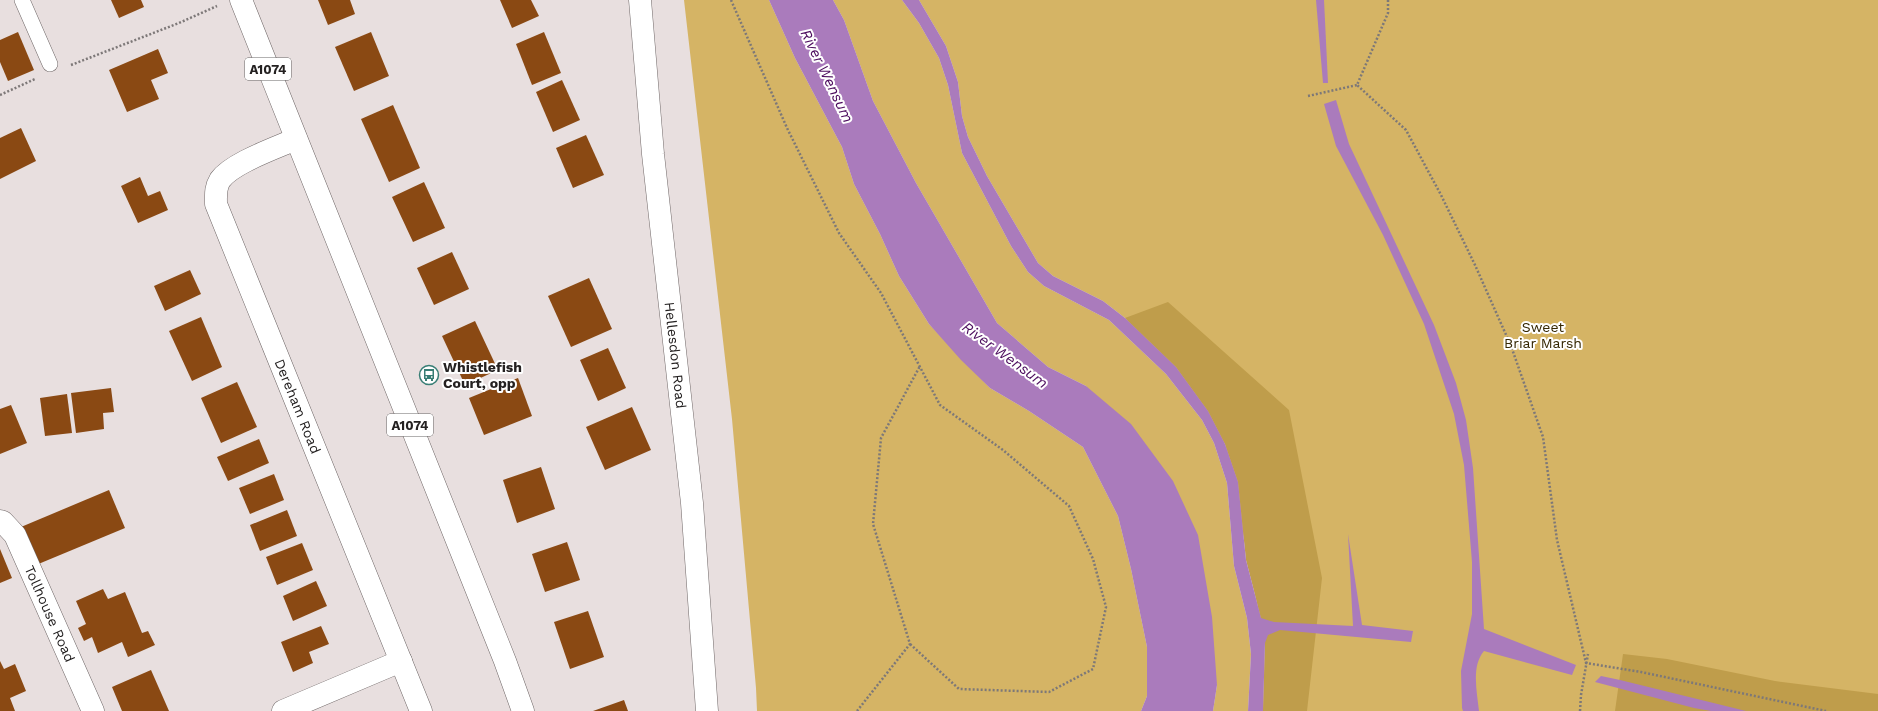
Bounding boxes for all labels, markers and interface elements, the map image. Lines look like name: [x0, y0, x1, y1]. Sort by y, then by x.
water label: River Wensum: [797, 26, 857, 126]
road number: A1074: [245, 58, 291, 80]
street label: Hellesdon Road: [662, 301, 689, 409]
water label: River Wensum: [959, 318, 1051, 392]
park label: Sweet Briar Marsh: [1504, 319, 1582, 351]
street label: Dereham Road: [271, 357, 324, 456]
place label: Whistlefish Court, opp: [443, 359, 522, 391]
bus stop icon: Whistlefish Court, opp: [418, 364, 440, 386]
road number: A1074: [387, 414, 433, 436]
street label: Tollhouse Road: [22, 563, 78, 665]

